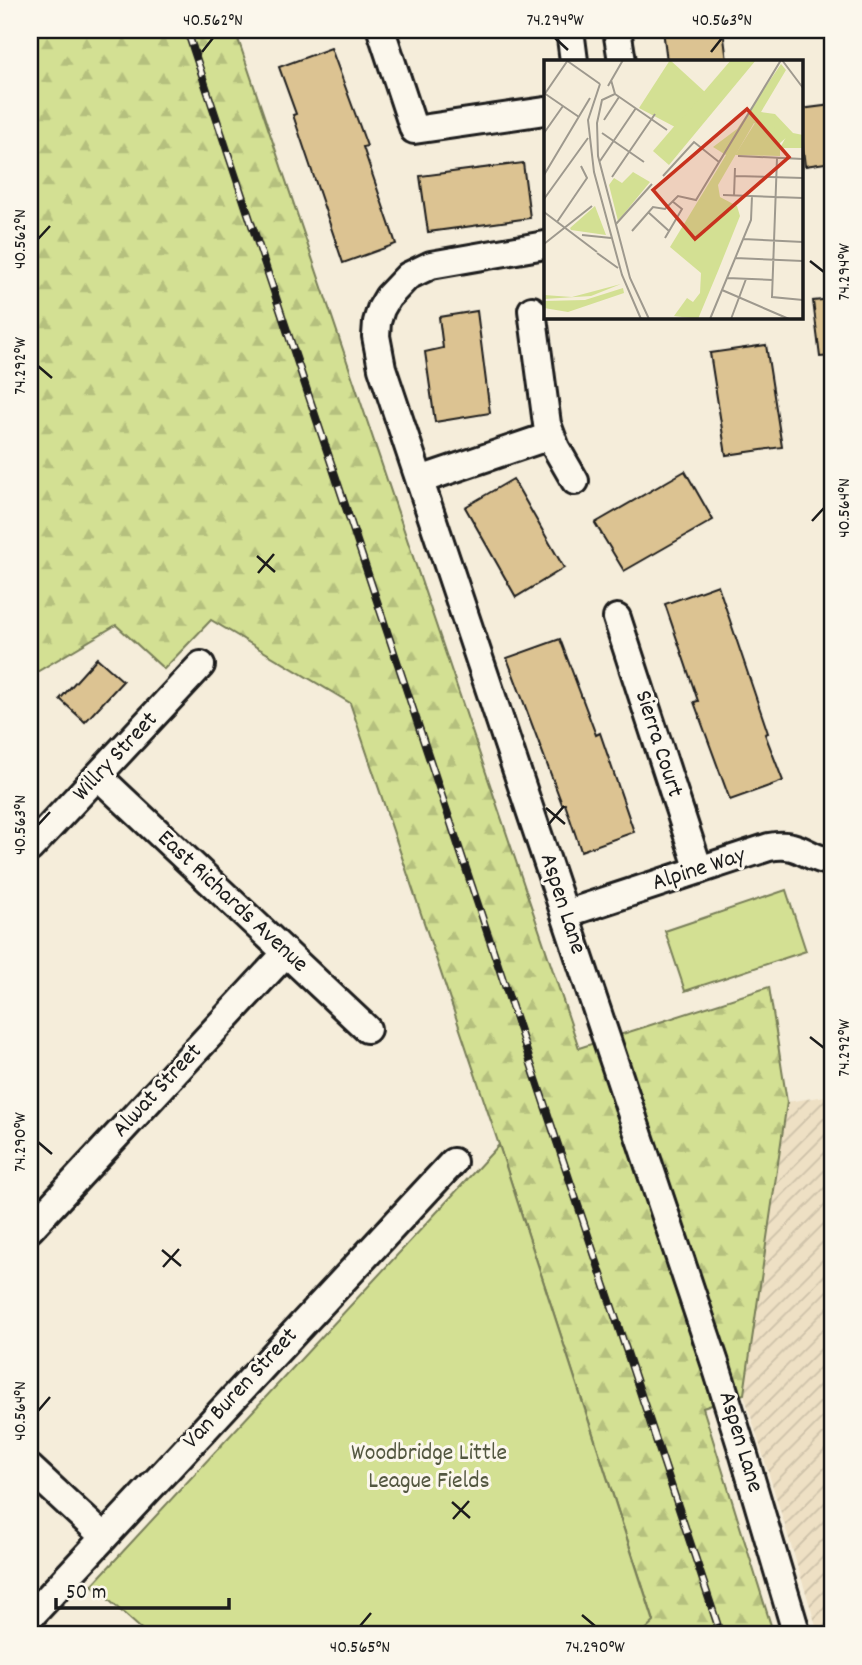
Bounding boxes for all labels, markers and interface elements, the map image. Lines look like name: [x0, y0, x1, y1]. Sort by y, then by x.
text: 40.562°N: [183, 9, 243, 34]
text: 74.294°W: [526, 9, 584, 34]
text: 40.563°N: [692, 9, 752, 34]
inset map: [544, 60, 802, 318]
text: 40.562°N: [9, 209, 34, 269]
text: 74.294°W: [833, 243, 858, 301]
text: 74.292°W: [9, 337, 34, 395]
text: 40.564°N: [833, 478, 858, 538]
street label: Sierra Court: [625, 686, 691, 802]
street label: Willry Street: [65, 704, 167, 810]
text: 40.563°N: [9, 795, 34, 855]
street label: East Richards Avenue: [149, 823, 315, 981]
street label: Alpine Way: [648, 839, 751, 901]
street label: Aspen Lane: [530, 849, 594, 959]
text: 74.292°W: [833, 1019, 858, 1077]
street label: Alwat Street: [105, 1036, 211, 1146]
text: 74.290°W: [9, 1112, 34, 1172]
street label: Van Buren Street: [176, 1320, 307, 1457]
text: 40.564°N: [9, 1381, 34, 1441]
street label: Aspen Lane: [709, 1387, 771, 1497]
park label: Woodbridge Little League Fields: [351, 1437, 507, 1499]
scale bar: [56, 1567, 229, 1611]
text: 50 m: [66, 1579, 106, 1609]
text: 40.565°N: [330, 1636, 390, 1661]
text: 74.290°W: [565, 1636, 625, 1661]

